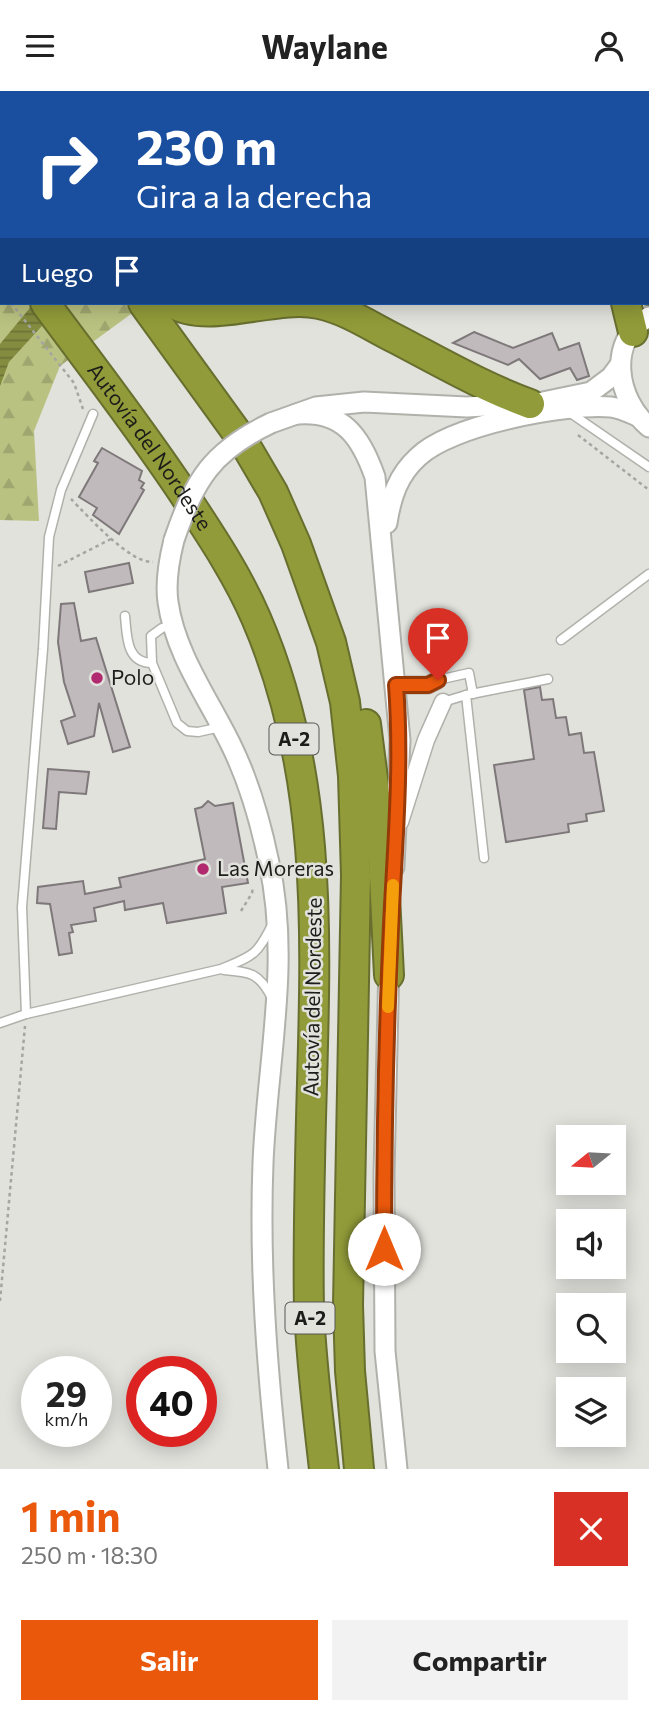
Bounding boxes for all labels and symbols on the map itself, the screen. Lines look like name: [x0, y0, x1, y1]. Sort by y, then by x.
street label: Autovía del Nordeste: [83, 357, 218, 535]
pin: [408, 608, 468, 680]
place label: Polo: [111, 664, 154, 689]
marker: Polo: [89, 670, 105, 686]
road number: A-2: [270, 723, 318, 755]
place label: Las Moreras: [217, 855, 334, 880]
marker: Las Moreras: [195, 861, 211, 877]
street label: Autovía del Nordeste: [297, 897, 326, 1097]
north arrow: [556, 1125, 626, 1195]
position arrow: [347, 1212, 421, 1286]
road number: A-2: [286, 1303, 334, 1333]
speed limit sign: 40: [126, 1356, 217, 1447]

